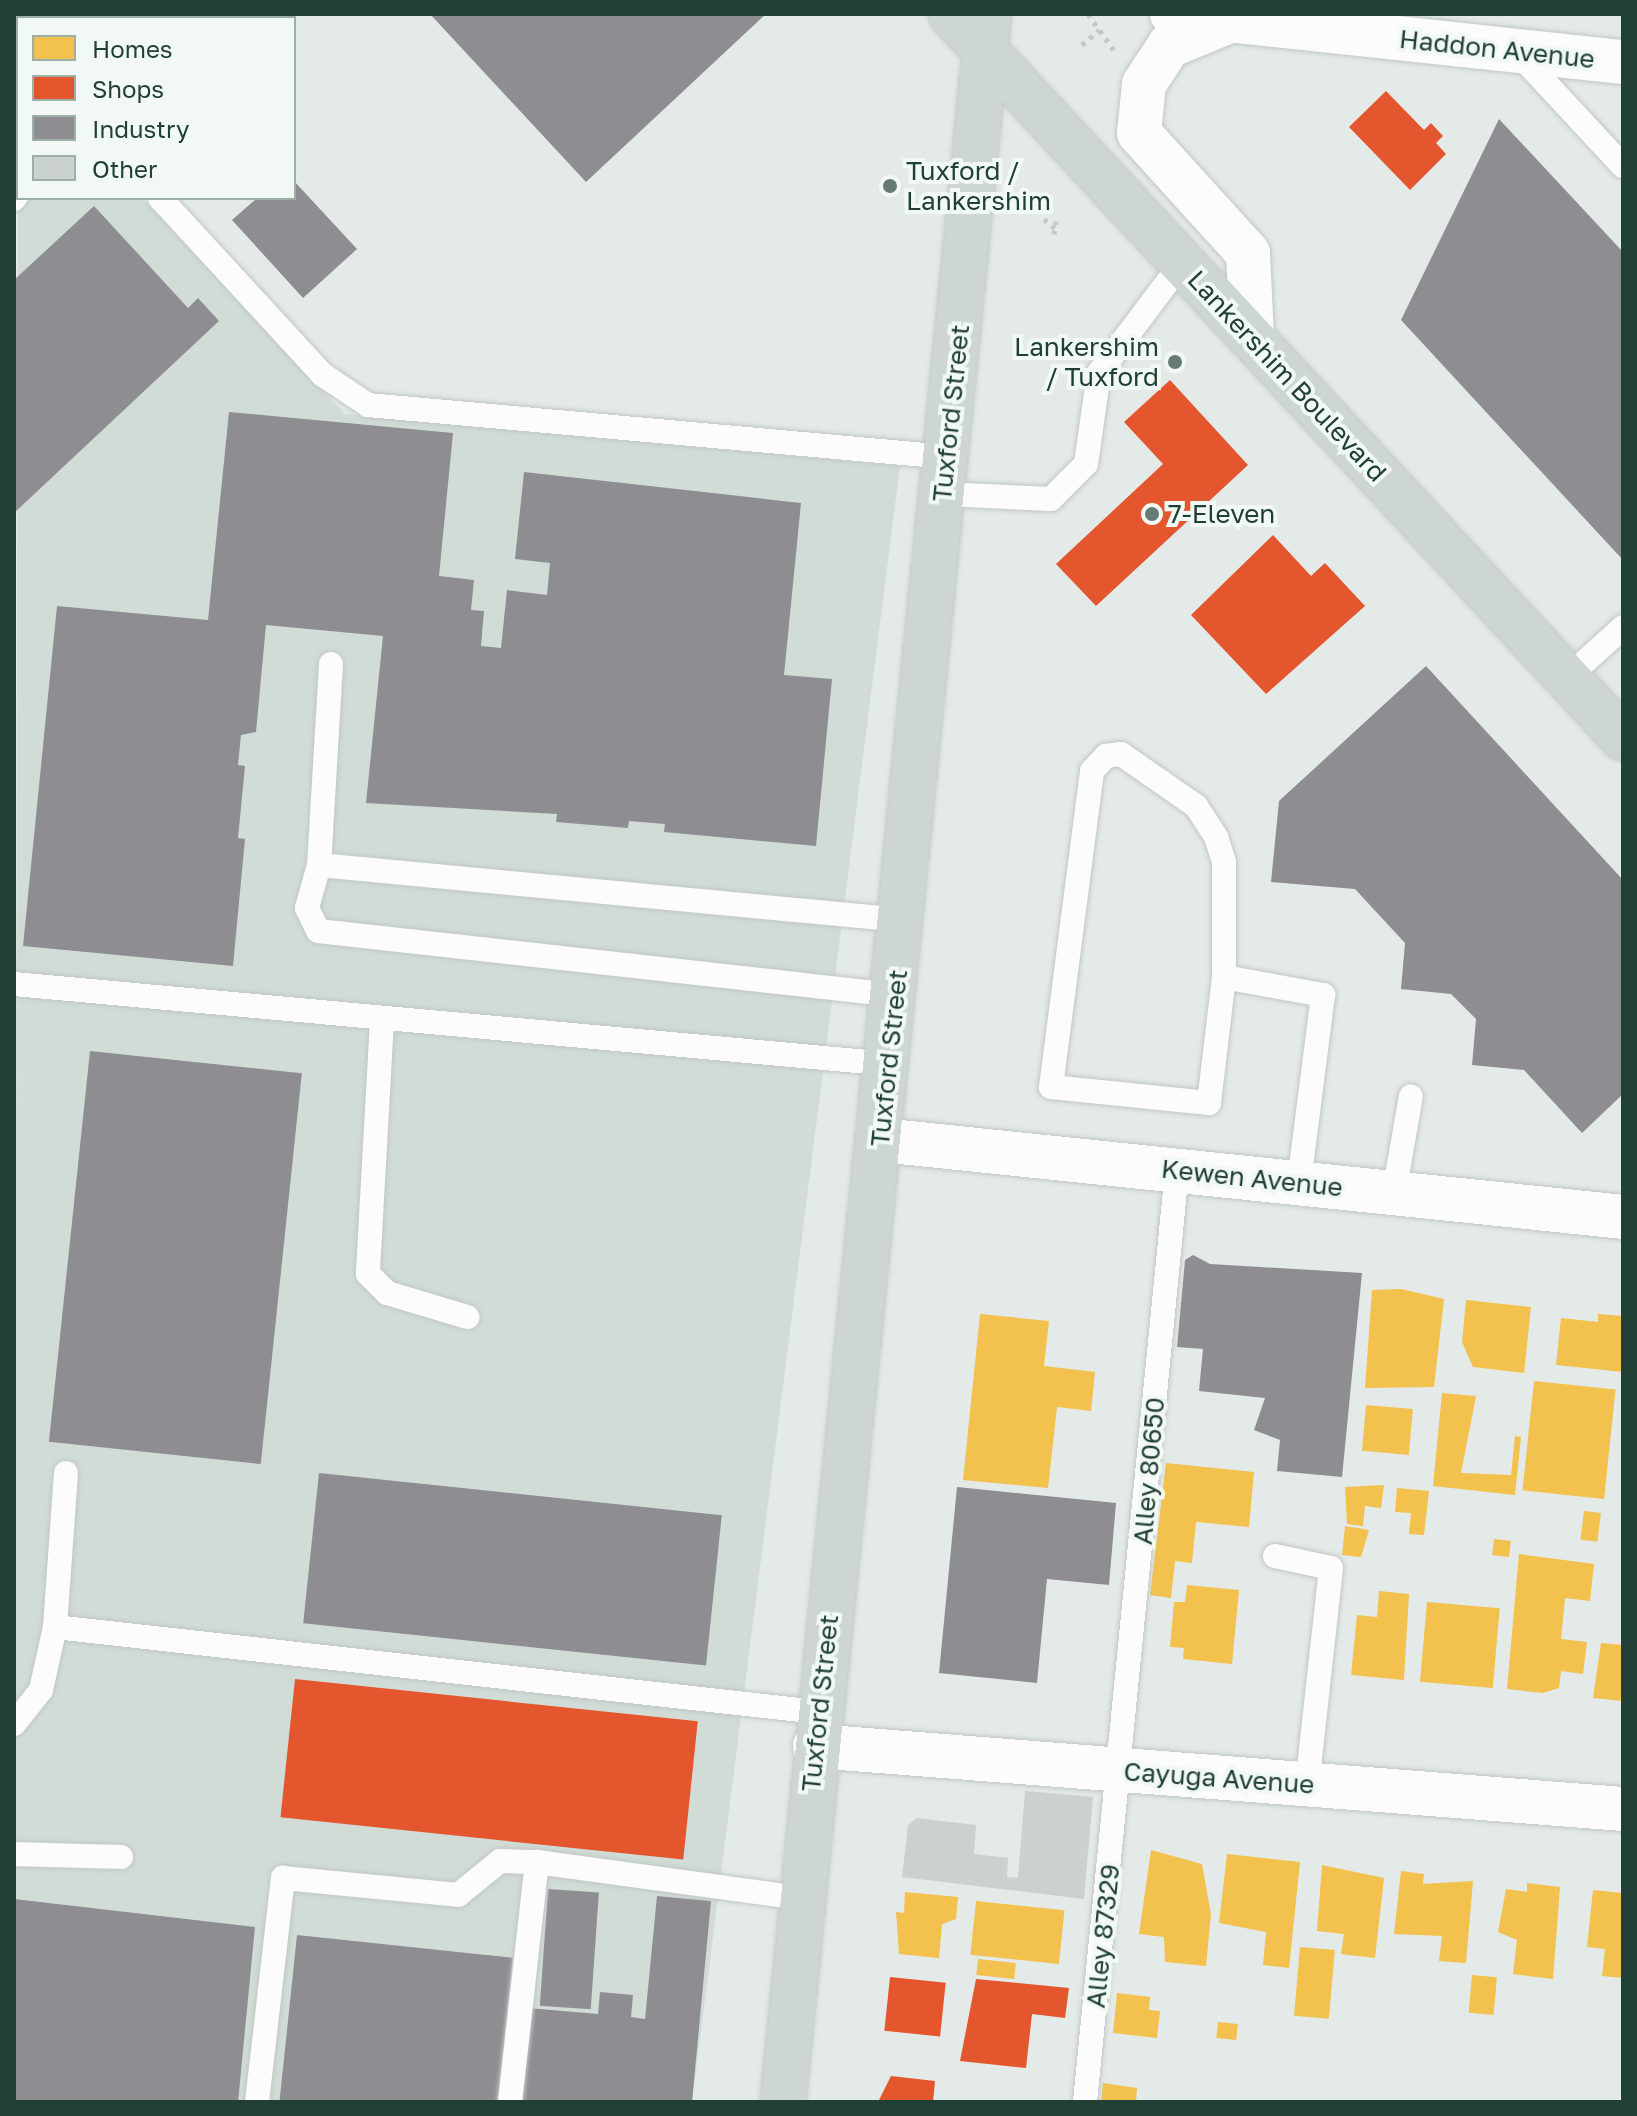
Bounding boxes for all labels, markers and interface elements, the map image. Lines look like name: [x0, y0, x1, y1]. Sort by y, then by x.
legend: [16, 16, 296, 200]
street label: Haddon Avenue: [1398, 23, 1596, 75]
text: Homes: [92, 34, 173, 63]
text: Shops: [92, 74, 164, 103]
text: Industry: [92, 114, 189, 143]
text: Other: [92, 154, 157, 183]
place label: Tuxford / Lankershim: [906, 155, 1051, 216]
marker: Tuxford / Lankershim: [881, 177, 899, 195]
street label: Lankershim Boulevard: [1181, 264, 1393, 488]
street label: Tuxford Street: [926, 323, 976, 503]
place label: Lankershim / Tuxford: [1014, 331, 1159, 392]
marker: Lankershim / Tuxford: [1166, 353, 1184, 371]
place label: 7-Eleven: [1168, 498, 1275, 530]
marker: 7-Eleven: [1143, 505, 1161, 523]
street label: Tuxford Street: [864, 968, 914, 1148]
street label: Kewen Avenue: [1160, 1153, 1344, 1203]
street label: Alley 80650: [1127, 1396, 1171, 1546]
street label: Tuxford Street: [795, 1613, 845, 1793]
street label: Cayuga Avenue: [1123, 1756, 1315, 1800]
street label: Alley 87329: [1080, 1862, 1126, 2010]

